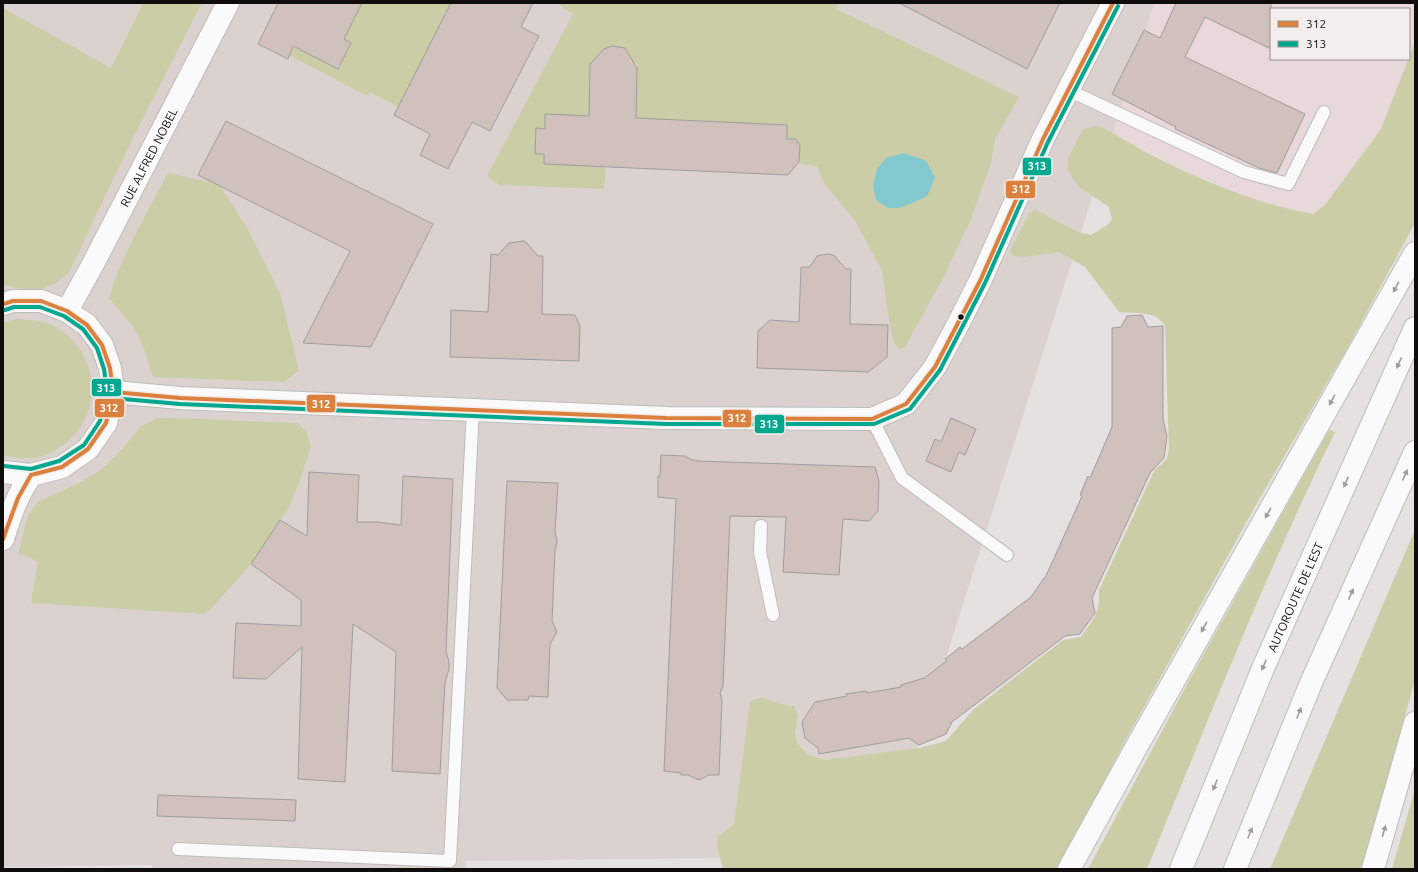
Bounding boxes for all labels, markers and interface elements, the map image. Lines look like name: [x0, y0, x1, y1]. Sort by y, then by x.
legend: [1270, 8, 1410, 60]
text: 312: [1306, 17, 1326, 30]
text: 313: [1306, 37, 1326, 50]
street label: RUE ALFRED NOBEL: [117, 106, 179, 209]
line badge: 313: [1022, 157, 1052, 176]
text: 313: [1028, 160, 1046, 172]
line badge: 312: [1005, 180, 1036, 199]
text: 312: [1012, 183, 1030, 195]
one-way arrow: [1392, 281, 1399, 293]
unlabelled marker: [956, 312, 966, 322]
one-way arrow: [1396, 358, 1402, 369]
line badge: 313: [91, 378, 122, 397]
text: 313: [97, 382, 115, 394]
line badge: 312: [306, 394, 336, 413]
one-way arrow: [1328, 394, 1335, 406]
line badge: 312: [94, 398, 125, 418]
text: 312: [312, 398, 330, 410]
text: 312: [100, 402, 118, 414]
line badge: 312: [722, 409, 752, 428]
text: 312: [728, 412, 746, 424]
line badge: 313: [754, 414, 785, 434]
text: 313: [760, 418, 778, 430]
one-way arrow: [1402, 469, 1408, 481]
one-way arrow: [1343, 476, 1349, 488]
one-way arrow: [1265, 507, 1271, 519]
street label: AUTOROUTE DE L’EST: [1265, 540, 1325, 654]
one-way arrow: [1349, 587, 1355, 599]
one-way arrow: [1201, 621, 1208, 633]
one-way arrow: [1261, 659, 1267, 671]
one-way arrow: [1296, 707, 1302, 718]
one-way arrow: [1212, 779, 1218, 791]
one-way arrow: [1381, 825, 1387, 837]
one-way arrow: [1247, 826, 1253, 838]

